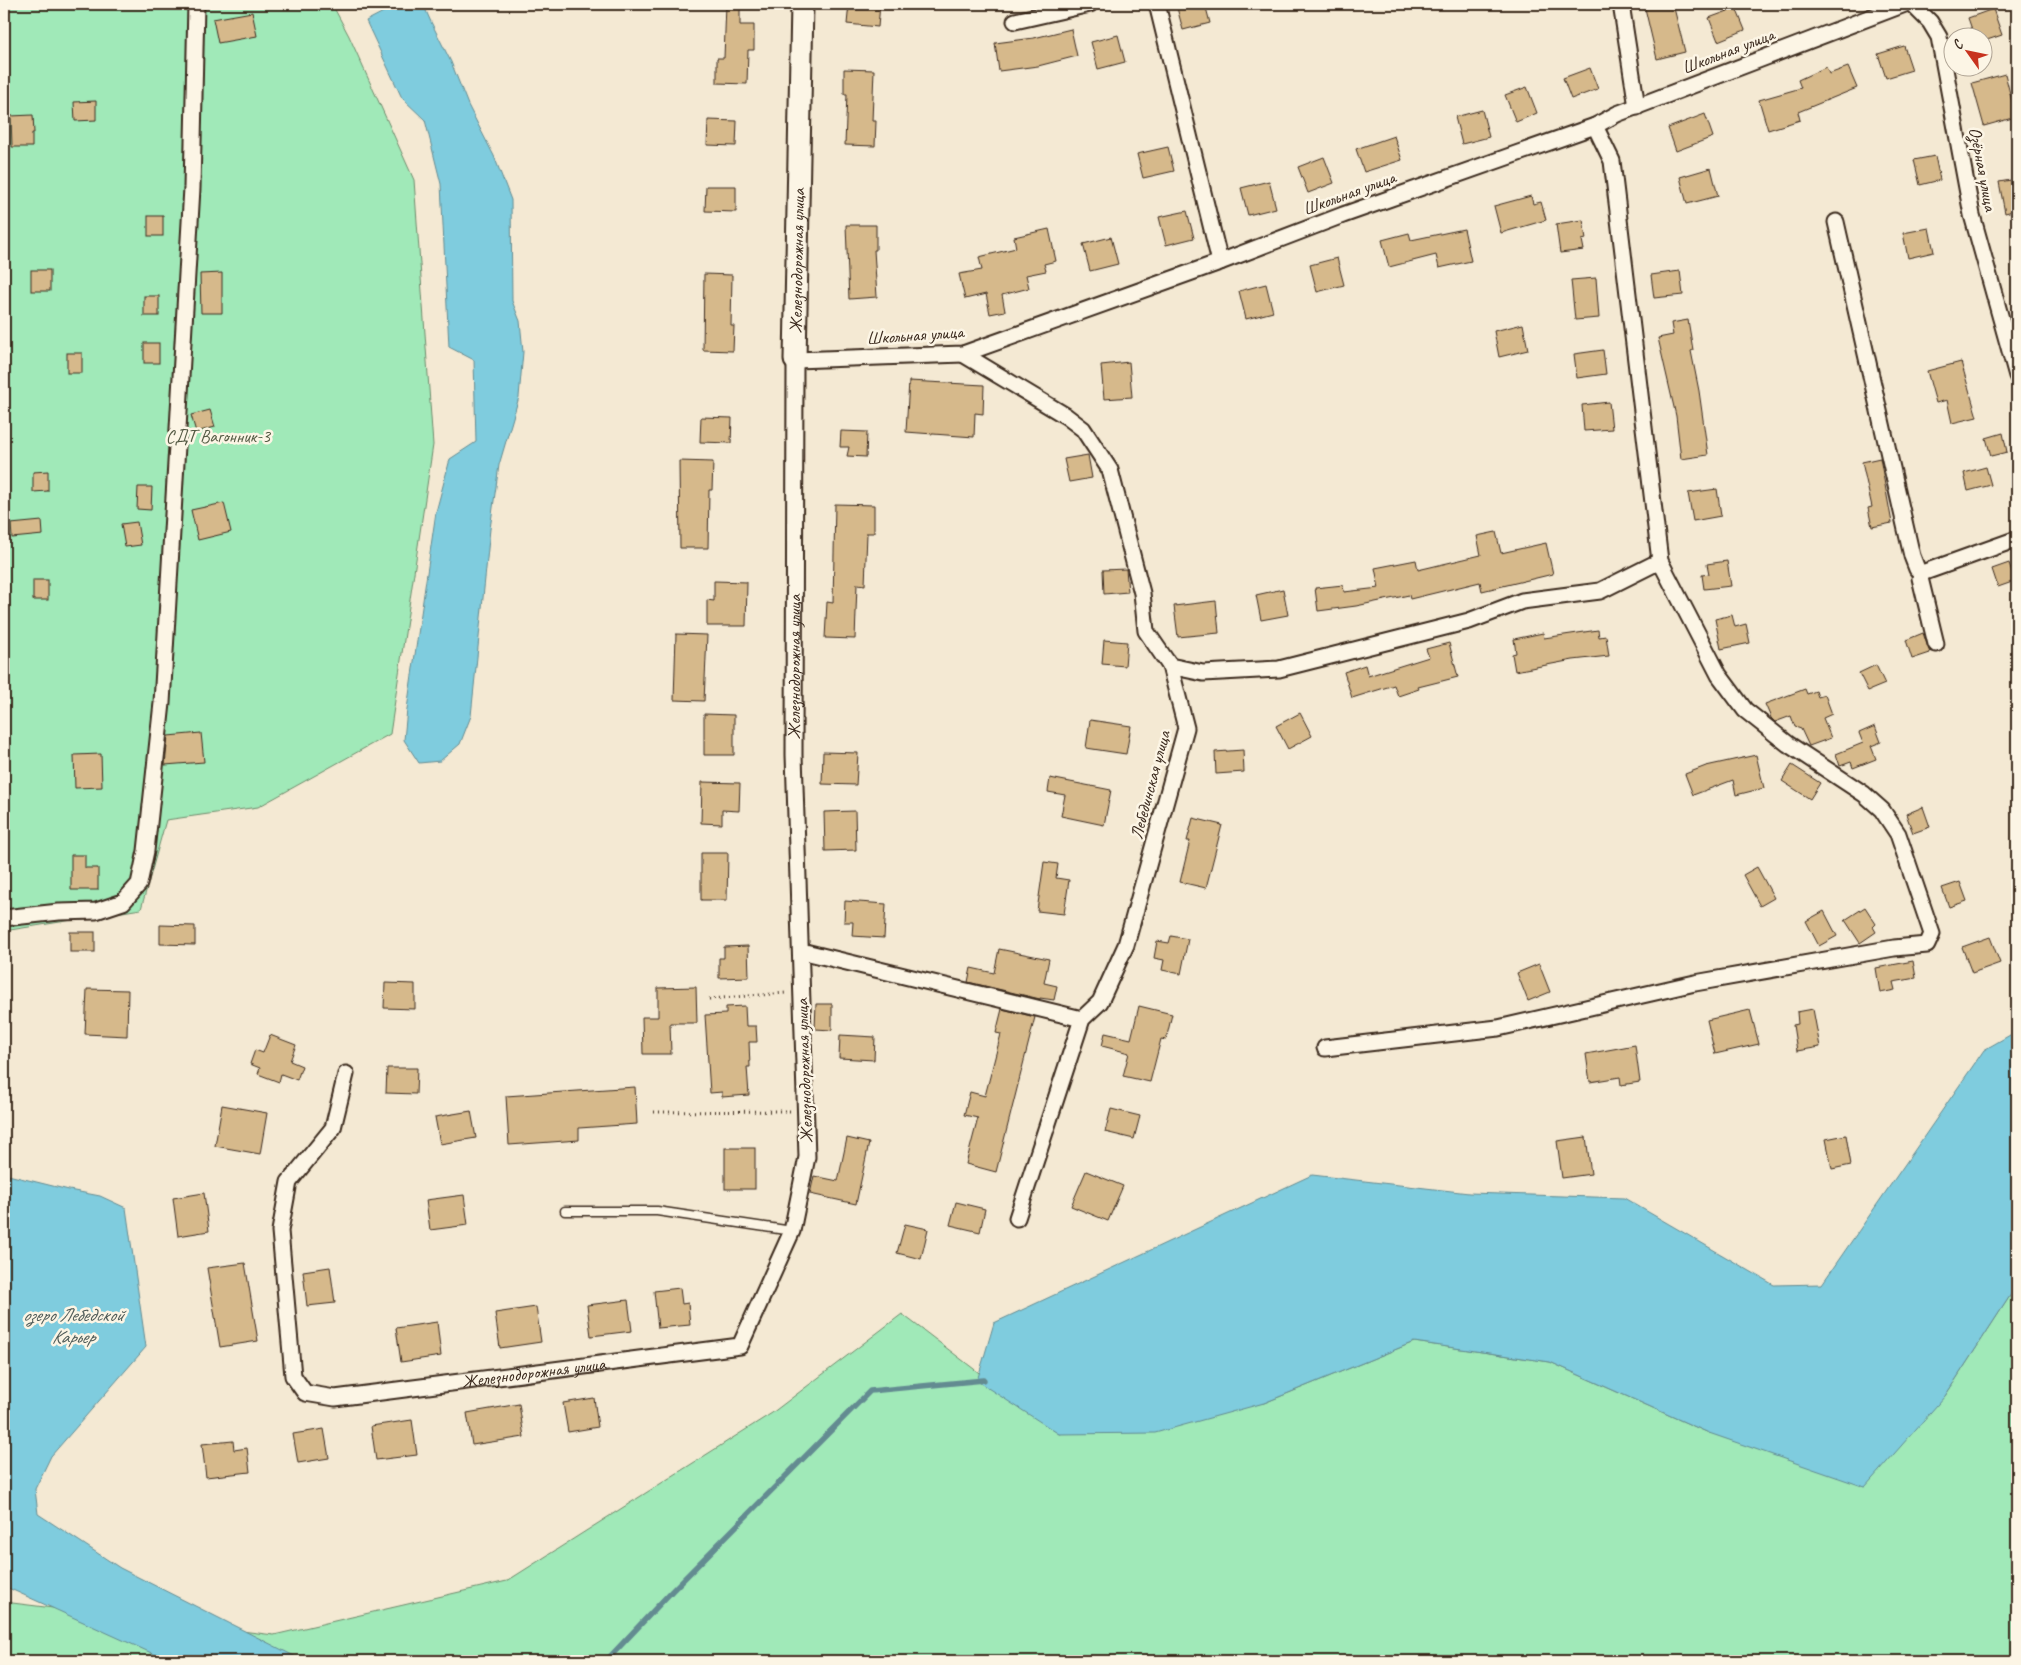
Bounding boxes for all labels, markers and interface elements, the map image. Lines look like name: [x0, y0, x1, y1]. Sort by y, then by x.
street label: Школьная улица: [1679, 23, 1779, 79]
north arrow: [1944, 28, 1994, 78]
text: С: [1949, 36, 1968, 53]
street label: Озёрная улица: [1963, 125, 2002, 215]
street label: Школьная улица: [1300, 166, 1400, 220]
street label: Железнодорожная улица: [785, 187, 809, 334]
street label: Школьная улица: [866, 321, 966, 349]
park label: СДТ Вагонник-3: [166, 425, 272, 447]
street label: Железнодорожная улица: [783, 593, 806, 740]
street label: Лебединская улица: [1125, 727, 1176, 842]
street label: Железнодорожная улица: [790, 997, 819, 1144]
water label: озеро Лебедской Карьер: [23, 1303, 127, 1349]
street label: Железнодорожная улица: [460, 1352, 608, 1393]

